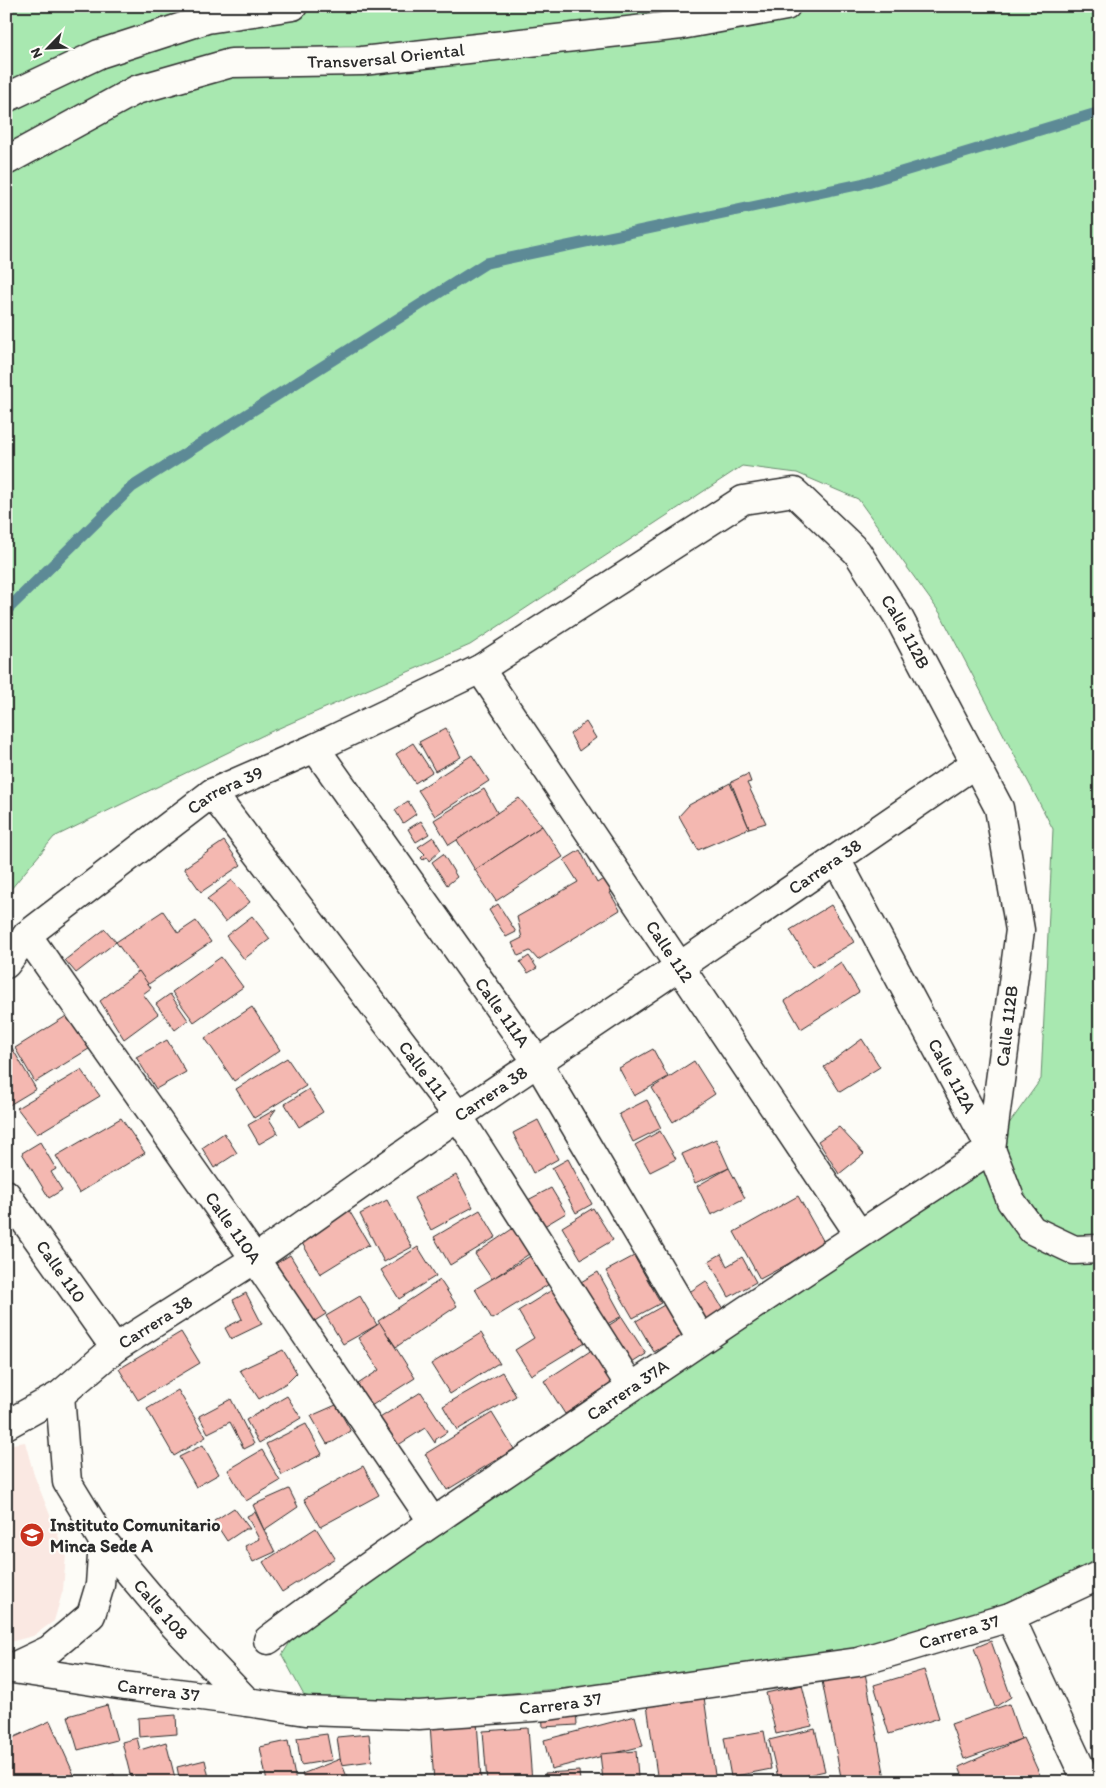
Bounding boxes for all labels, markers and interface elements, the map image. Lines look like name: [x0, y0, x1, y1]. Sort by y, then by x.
north arrow: [22, 22, 72, 72]
street label: Transversal Oriental: [307, 39, 466, 73]
text: N: [27, 45, 46, 61]
street label: Calle 112B: [876, 590, 935, 673]
street label: Carrera 39: [183, 761, 266, 819]
street label: Carrera 38: [784, 834, 866, 899]
street label: Calle 112: [641, 916, 698, 987]
street label: Calle 111A: [470, 973, 535, 1052]
street label: Calle 112B: [991, 984, 1023, 1068]
street label: Calle 112A: [923, 1035, 981, 1118]
street label: Calle 111: [394, 1037, 453, 1105]
street label: Carrera 38: [450, 1061, 532, 1126]
street label: Calle 110A: [200, 1187, 266, 1268]
street label: Calle 110: [31, 1236, 91, 1307]
street label: Carrera 38: [114, 1291, 197, 1354]
street label: Carrera 37A: [582, 1354, 673, 1426]
place label: Instituto Comunitario Minca Sede A: [50, 1514, 220, 1557]
school or university icon: Instituto Comunitario Minca Sede A: [19, 1522, 45, 1548]
street label: Calle 108: [129, 1574, 193, 1644]
street label: Carrera 37: [916, 1610, 1002, 1654]
street label: Carrera 37: [116, 1674, 201, 1707]
street label: Carrera 37: [518, 1688, 603, 1719]

